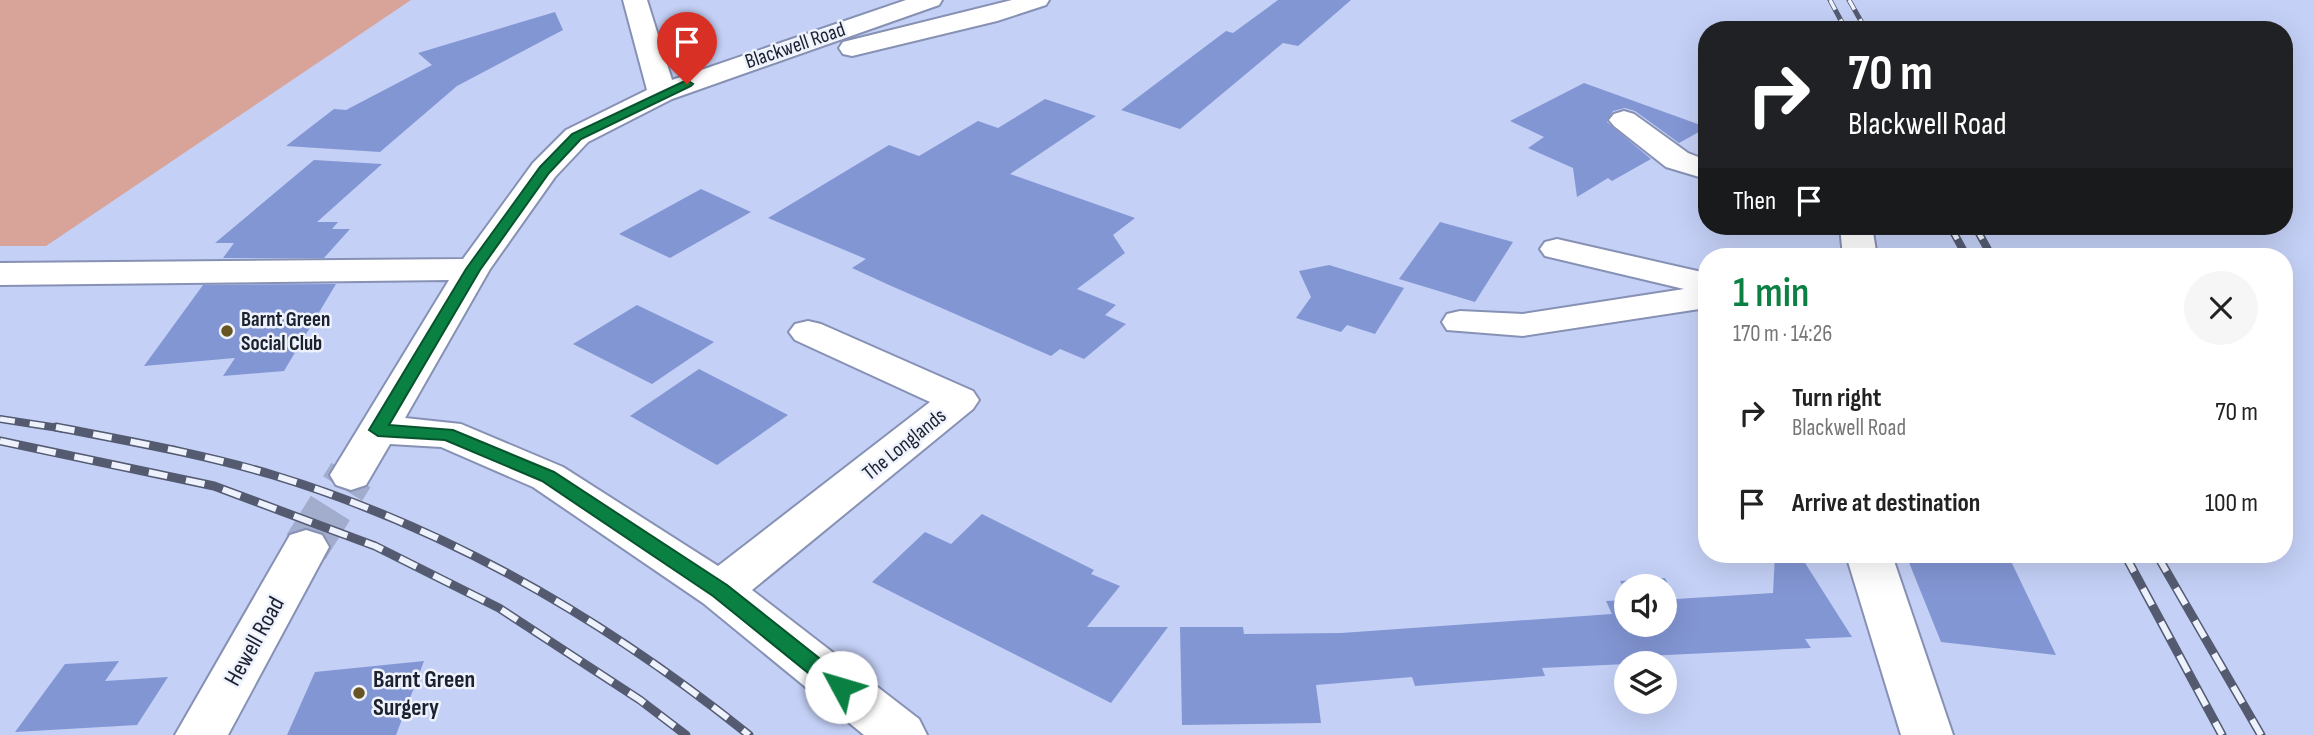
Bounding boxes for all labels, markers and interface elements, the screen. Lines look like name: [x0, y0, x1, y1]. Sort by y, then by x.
pin: [657, 12.0, 717, 84]
street label: Blackwell Road: [742, 17, 848, 74]
icon: arrive: [668, 23, 706, 61]
text: 70 m: [1848, 45, 1933, 104]
icon: right: [1733, 49, 1824, 140]
text: Blackwell Road: [1848, 105, 2007, 144]
icon: arrive: [1790, 182, 1828, 220]
text: Then: [1733, 186, 1776, 217]
text: 1 min: [1733, 268, 1809, 319]
button: close: [2184, 271, 2258, 345]
place label: Barnt Green Social Club: [241, 307, 330, 356]
text: 170 m · 14:26: [1733, 320, 1832, 348]
marker: Barnt Green Social Club: [219, 323, 235, 339]
text: Turn right: [1792, 383, 1881, 414]
icon: right: [1733, 394, 1771, 432]
text: 70 m: [2215, 397, 2258, 428]
street label: The Longlands: [858, 403, 951, 486]
text: Blackwell Road: [1792, 414, 1906, 442]
icon: arrive: [1733, 485, 1771, 523]
text: Arrive at destination: [1792, 488, 1980, 519]
text: 100 m: [2205, 488, 2258, 519]
map controls: [1614, 574, 1677, 714]
button: sound: [1614, 574, 1677, 637]
street label: Hewell Road: [218, 592, 291, 691]
position arrow: [804, 650, 878, 724]
button: layers: [1614, 651, 1677, 714]
place label: Barnt Green Surgery: [373, 665, 475, 722]
marker: Barnt Green Surgery: [351, 685, 367, 701]

